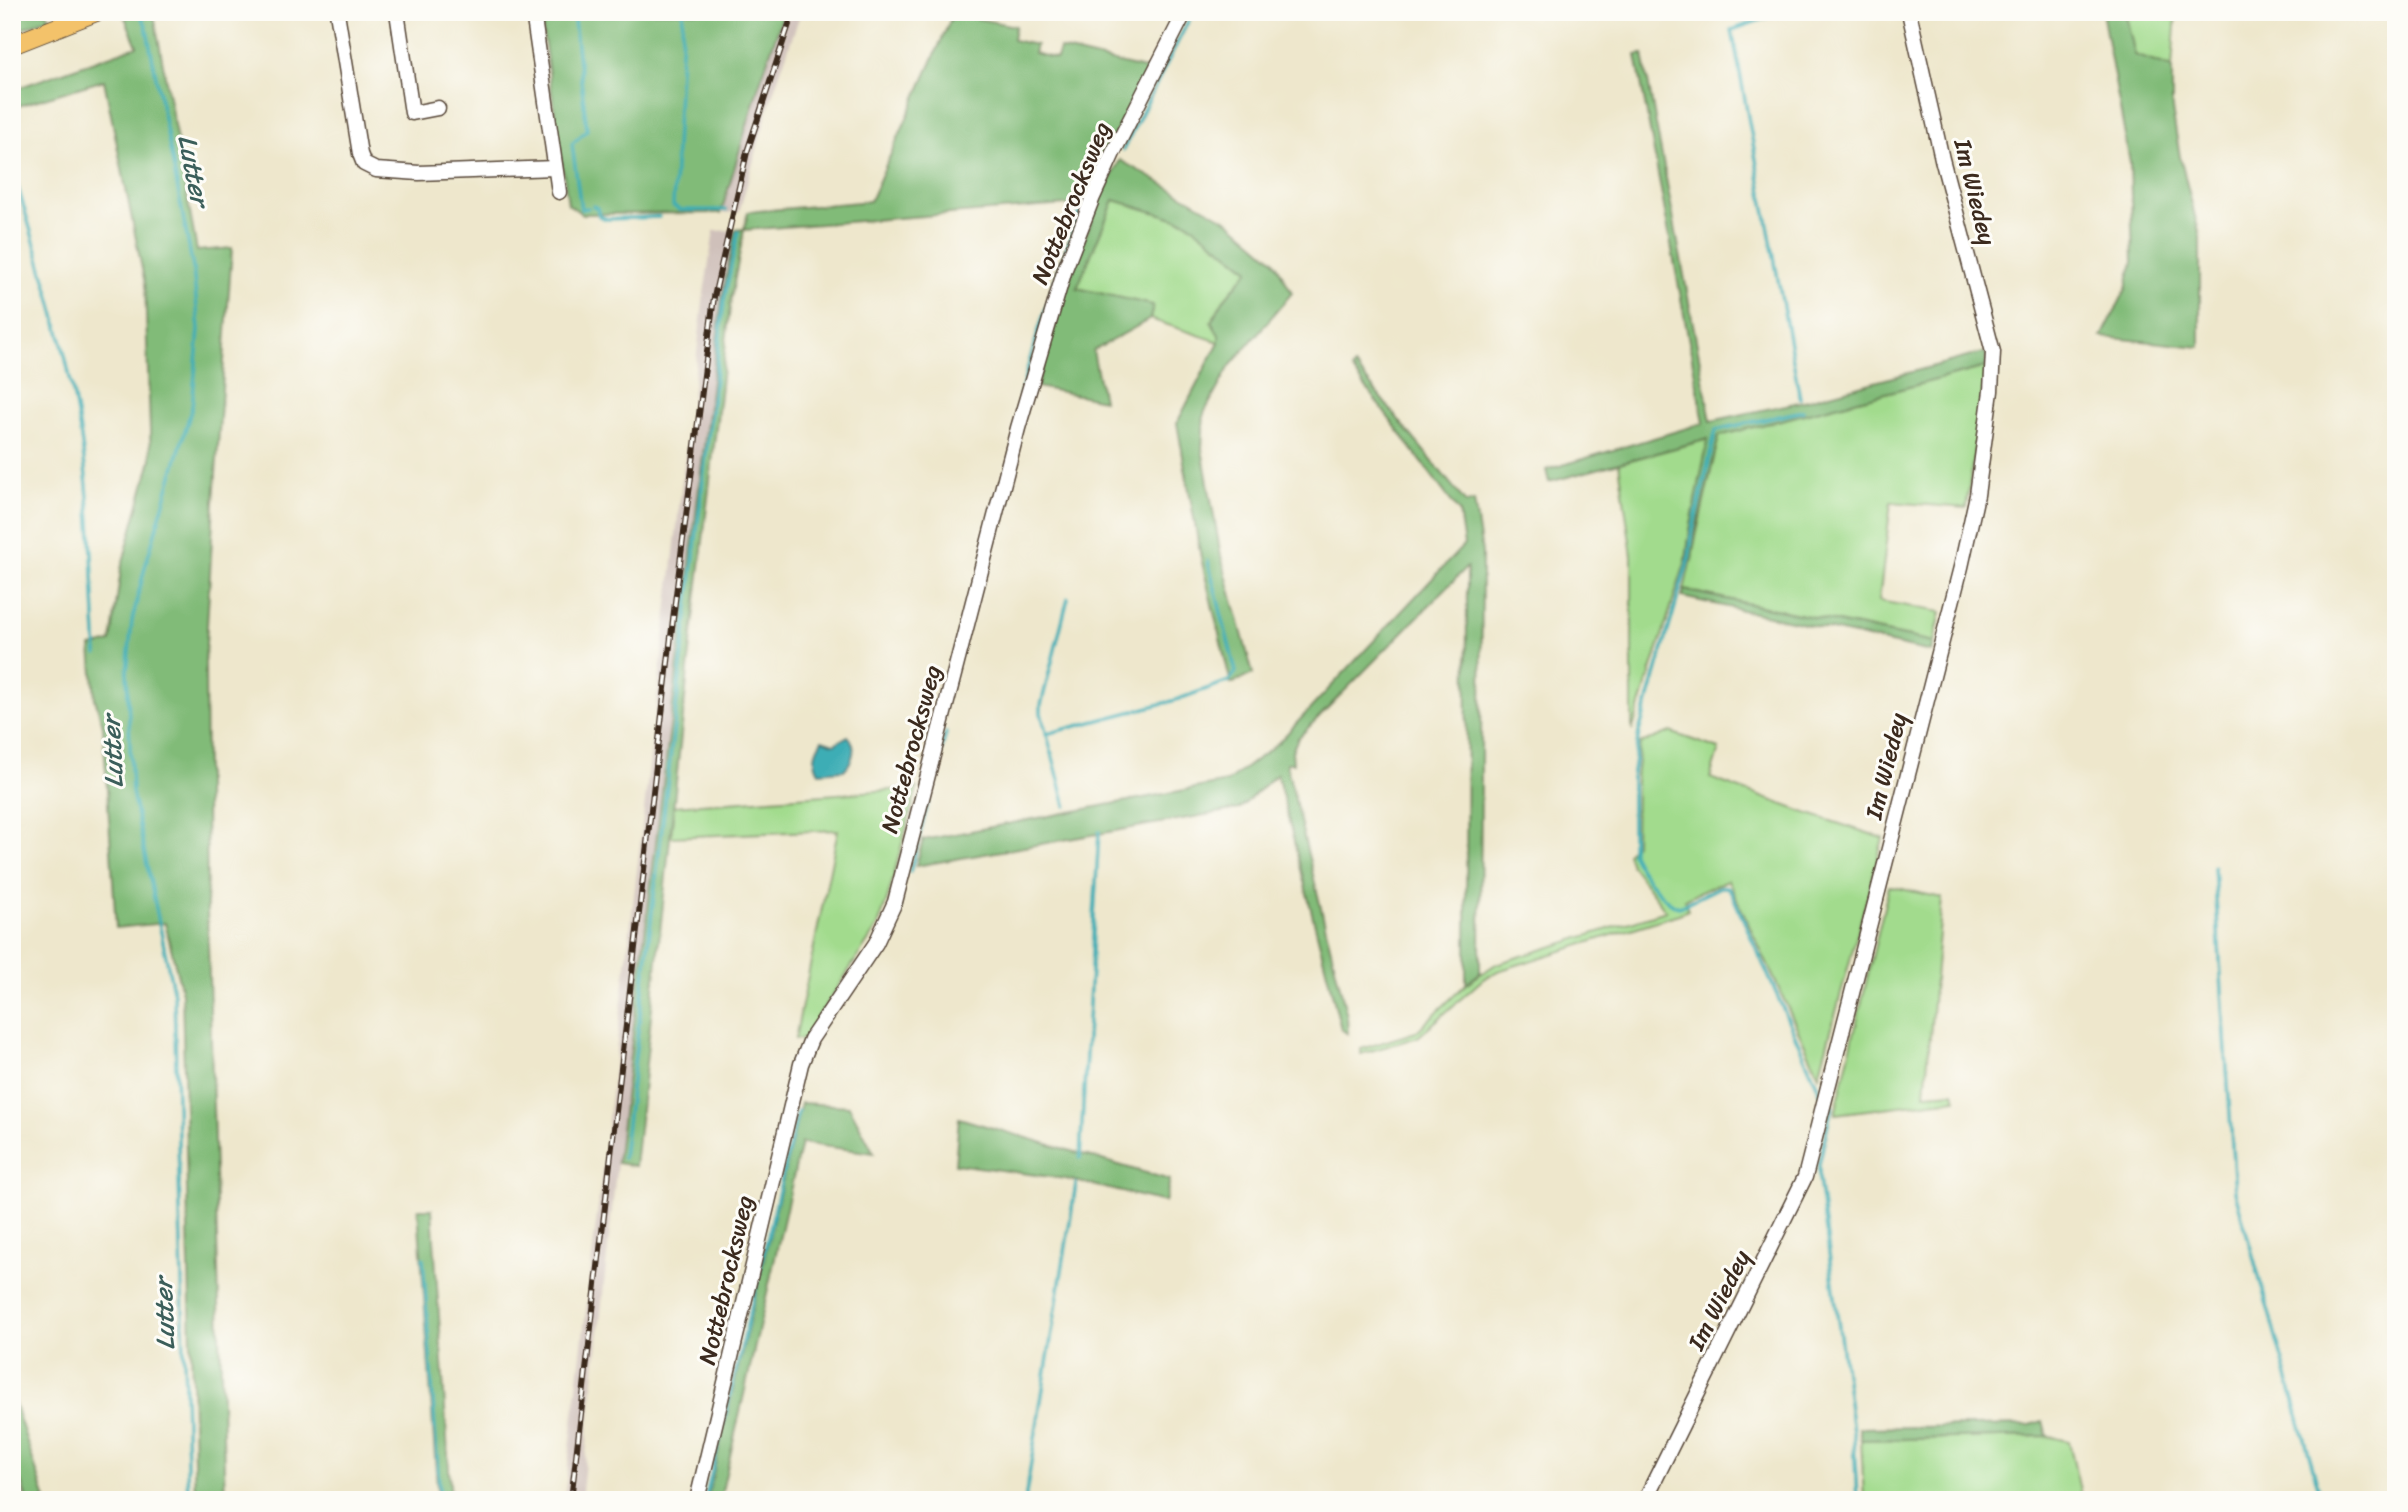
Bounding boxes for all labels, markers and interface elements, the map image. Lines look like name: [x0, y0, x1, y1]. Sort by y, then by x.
street label: Nottebrocksweg: [1019, 115, 1123, 291]
water label: Lutter: [165, 131, 224, 214]
street label: Im Wiedey: [1941, 133, 2009, 250]
street label: Nottebrocksweg: [868, 660, 954, 838]
street label: Im Wiedey: [1852, 708, 1920, 825]
water label: Lutter: [87, 711, 137, 789]
street label: Nottebrocksweg: [686, 1191, 766, 1369]
street label: Im Wiedey: [1675, 1242, 1763, 1359]
water label: Lutter: [140, 1273, 188, 1351]

